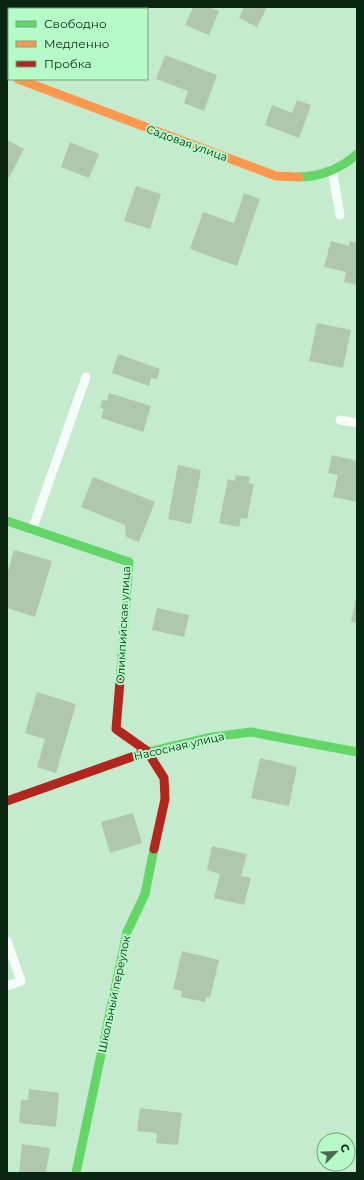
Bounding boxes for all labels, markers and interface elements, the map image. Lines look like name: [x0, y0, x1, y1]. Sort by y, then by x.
legend: [8, 8, 148, 80]
text: Свободно: [44, 16, 107, 31]
text: Медленно: [44, 36, 110, 51]
text: Пробка: [44, 56, 92, 71]
street label: Садовая улица: [145, 122, 229, 164]
street label: Олимпийская улица: [113, 566, 133, 684]
street label: Насосная улица: [132, 729, 226, 763]
street label: Школьный переулок: [95, 933, 133, 1054]
north arrow: [316, 1132, 356, 1172]
text: С: [337, 1141, 353, 1154]

